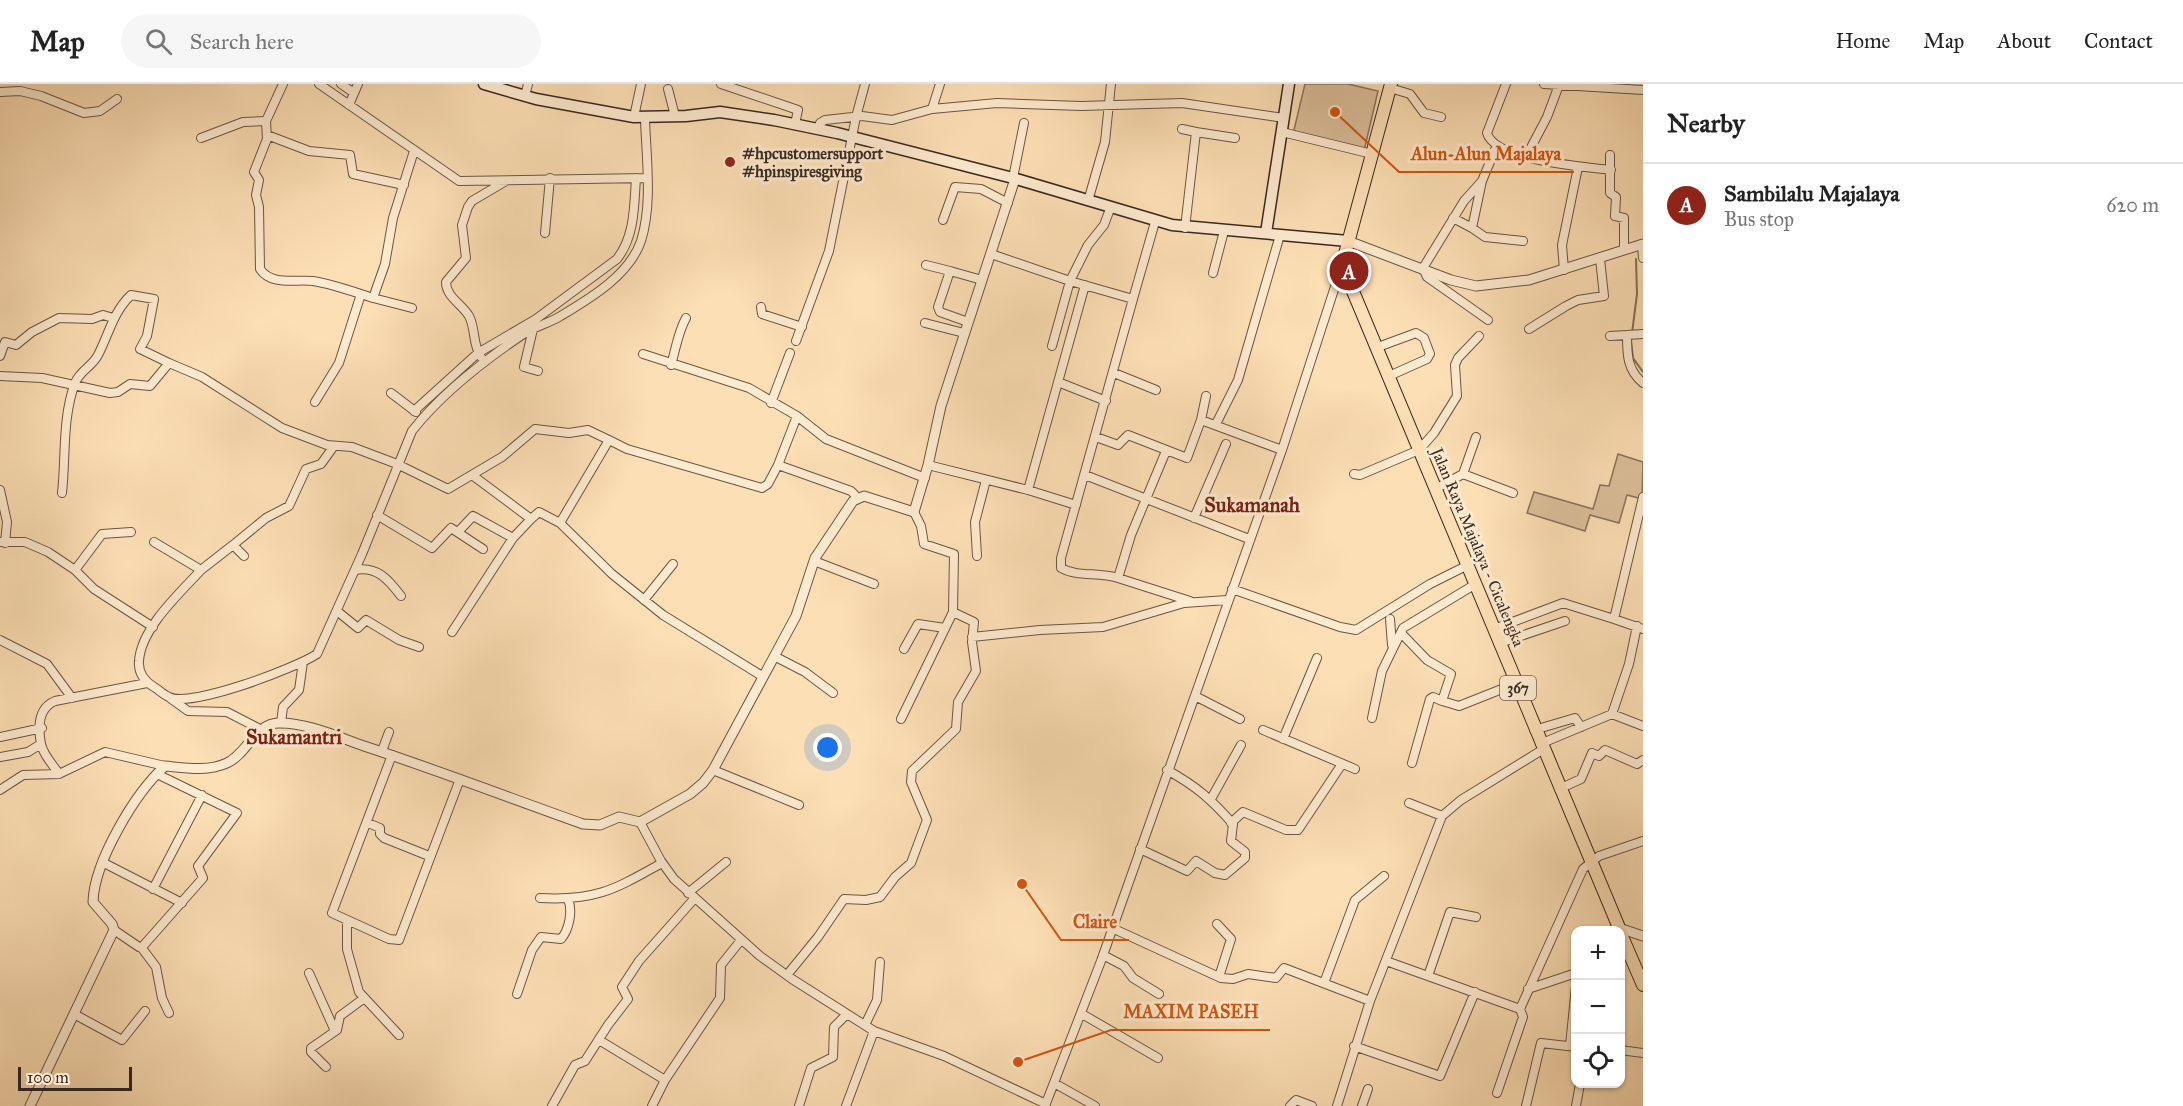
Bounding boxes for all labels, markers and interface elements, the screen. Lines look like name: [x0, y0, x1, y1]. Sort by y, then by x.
search box: [121, 14, 541, 68]
text: Map: [30, 24, 85, 59]
icon: search: [142, 25, 175, 58]
text: Search here: [190, 28, 294, 55]
text: Home: [1835, 28, 1890, 54]
text: Map: [1923, 28, 1964, 54]
text: About: [1997, 28, 2051, 54]
text: Contact: [2084, 28, 2153, 54]
text: Nearby: [1667, 107, 1745, 139]
callout: Alun-Alun Majalaya: [1399, 136, 1574, 172]
text: Alun-Alun Majalaya: [1410, 143, 1561, 166]
place label: #hpcustomersupport #hpinspiresgiving: [742, 144, 883, 182]
marker: #hpcustomersupport #hpinspiresgiving: [723, 155, 737, 169]
text: Sambilalu Majalaya: [1724, 180, 1900, 207]
text: A: [1680, 193, 1693, 217]
text: 620 m: [2106, 193, 2159, 217]
text: Bus stop: [1724, 207, 1794, 231]
pin: A: [1330, 248, 1368, 294]
street label: Jalan Raya Majalaya - Cicalengka: [1426, 443, 1529, 650]
district label: Sukamanah: [1204, 493, 1301, 517]
road number: 367: [1500, 676, 1536, 700]
district label: Sukamantri: [246, 725, 342, 749]
your location: [813, 733, 842, 762]
callout: Claire: [1061, 904, 1129, 940]
text: Claire: [1073, 911, 1117, 933]
map controls: [1571, 926, 1625, 1088]
button: +: [1571, 926, 1625, 980]
button: −: [1571, 980, 1625, 1034]
callout: MAXIM PASEH: [1111, 994, 1270, 1030]
text: MAXIM PASEH: [1123, 1001, 1259, 1023]
button: locate: [1571, 1034, 1625, 1088]
scale bar: [18, 1064, 132, 1092]
text: 100 m: [27, 1068, 69, 1087]

